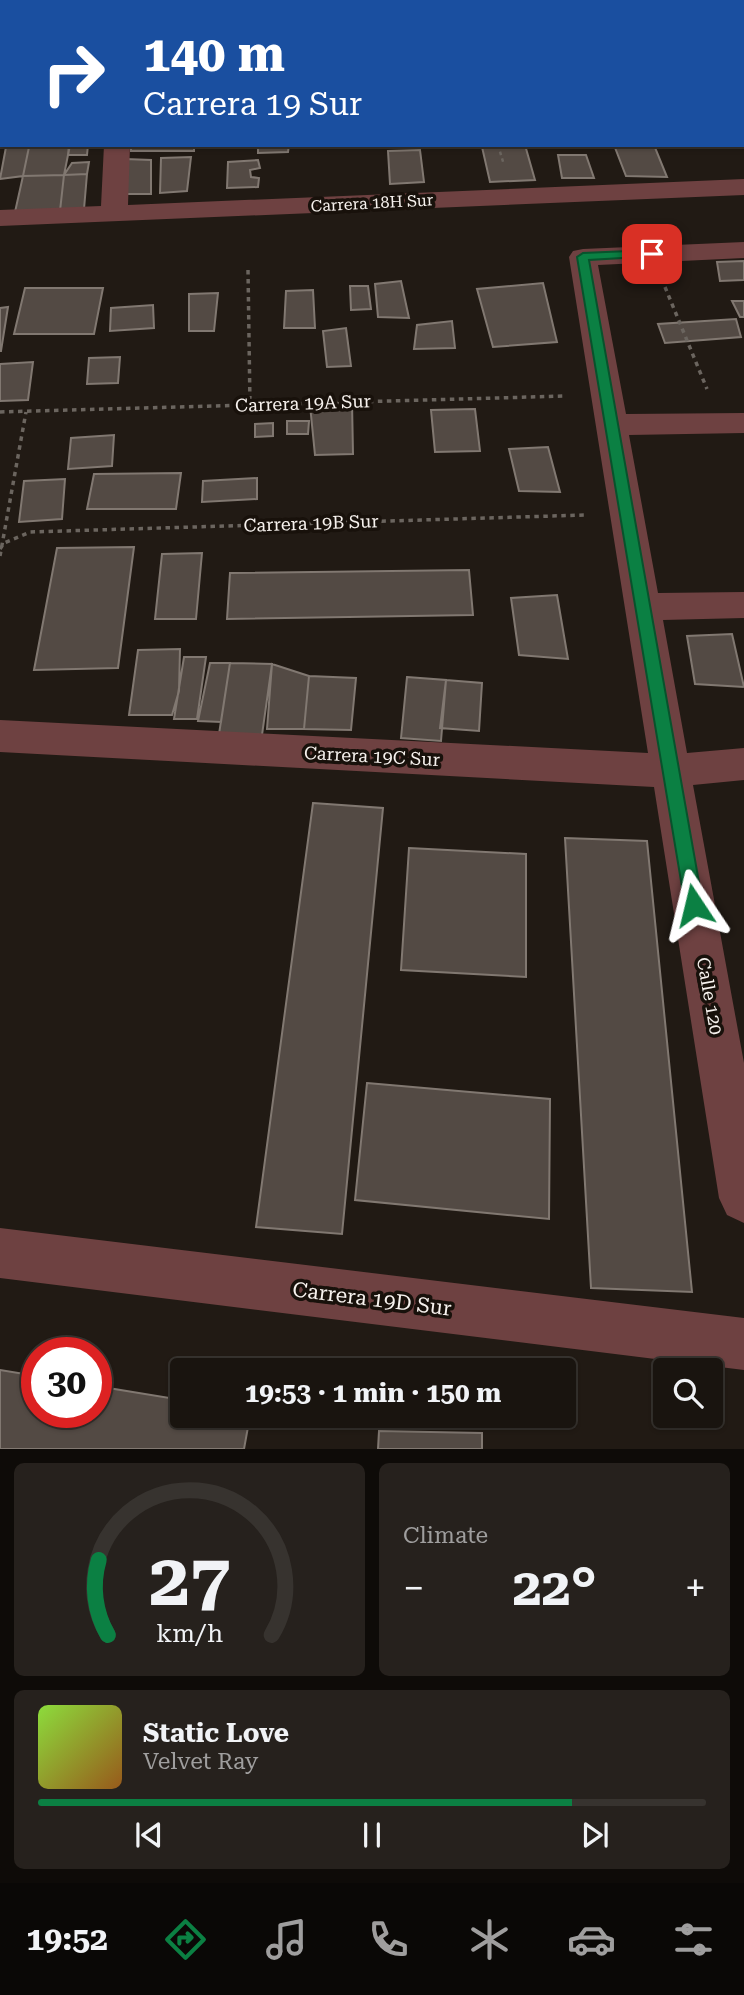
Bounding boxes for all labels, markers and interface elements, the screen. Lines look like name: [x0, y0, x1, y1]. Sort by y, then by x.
text: 140 m: [143, 26, 285, 83]
icon: right: [28, 28, 119, 119]
text: Carrera 19 Sur: [143, 85, 362, 123]
street label: Carrera 18H Sur: [310, 190, 434, 216]
pin: [622, 224, 682, 284]
icon: arrive: [633, 235, 671, 273]
street label: Carrera 19A Sur: [235, 390, 371, 416]
street label: Carrera 19B Sur: [243, 510, 379, 536]
street label: Carrera 19C Sur: [303, 742, 441, 770]
position arrow: [657, 868, 731, 942]
street label: Calle 120: [693, 956, 727, 1036]
street label: Carrera 19D Sur: [291, 1277, 453, 1321]
speed limit sign: 30: [21, 1337, 112, 1428]
map controls: [653, 1358, 723, 1428]
button: search: [653, 1358, 723, 1428]
text: 19:53 · 1 min · 150 m: [245, 1378, 501, 1408]
text: Climate: [403, 1522, 488, 1549]
text: 27: [149, 1539, 230, 1624]
text: 22°: [512, 1557, 597, 1618]
text: −: [403, 1566, 424, 1610]
text: +: [685, 1566, 706, 1610]
text: km/h: [156, 1619, 223, 1648]
text: Static Love: [143, 1718, 289, 1748]
text: Velvet Ray: [143, 1748, 258, 1775]
icon: previous: [130, 1816, 168, 1854]
icon: pause: [353, 1816, 391, 1854]
icon: next: [576, 1816, 614, 1854]
icon: directions: [161, 1915, 210, 1964]
icon: music: [262, 1915, 311, 1964]
icon: phone: [364, 1915, 413, 1964]
icon: climate: [465, 1915, 514, 1964]
icon: car: [567, 1915, 616, 1964]
icon: filters: [669, 1915, 718, 1964]
text: 19:52: [26, 1920, 108, 1958]

